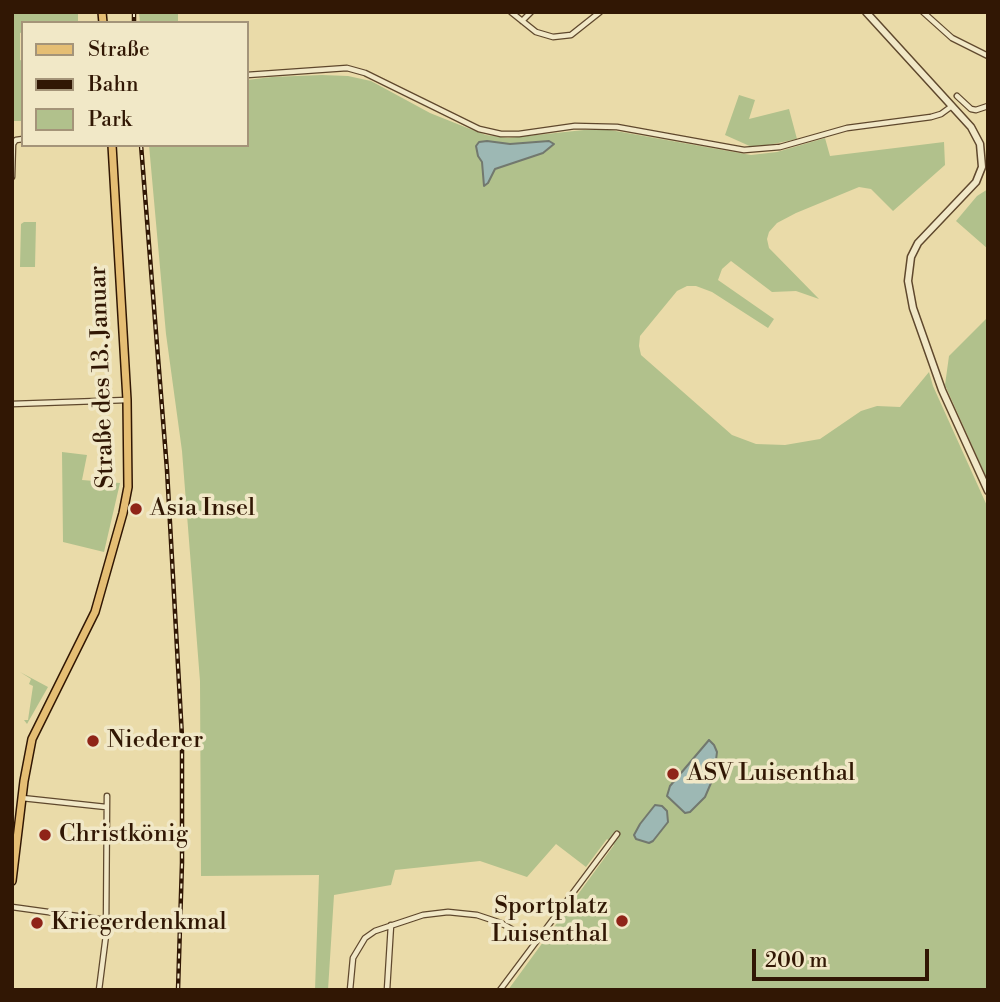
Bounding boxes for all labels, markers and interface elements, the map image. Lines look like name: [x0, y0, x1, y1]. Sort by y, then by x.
legend: [21, 21, 248, 147]
text: Straße: [88, 37, 150, 63]
text: Bahn: [88, 72, 138, 98]
text: Park: [88, 107, 132, 133]
street label: Straße des 13. Januar: [85, 265, 121, 489]
place label: Asia Insel: [150, 495, 255, 523]
marker: Asia Insel: [128, 501, 144, 517]
place label: Niederer: [107, 727, 203, 755]
marker: Niederer: [85, 733, 101, 749]
place label: ASV Luisenthal: [687, 760, 855, 788]
marker: ASV Luisenthal: [665, 766, 681, 782]
place label: Christkönig: [59, 821, 188, 849]
marker: Christkönig: [37, 827, 53, 843]
place label: Sportplatz Luisenthal: [491, 893, 608, 949]
place label: Kriegerdenkmal: [51, 909, 227, 937]
marker: Sportplatz Luisenthal: [614, 913, 630, 929]
marker: Kriegerdenkmal: [29, 915, 45, 931]
scale bar: [755, 936, 932, 980]
text: 200 m: [765, 948, 828, 974]

